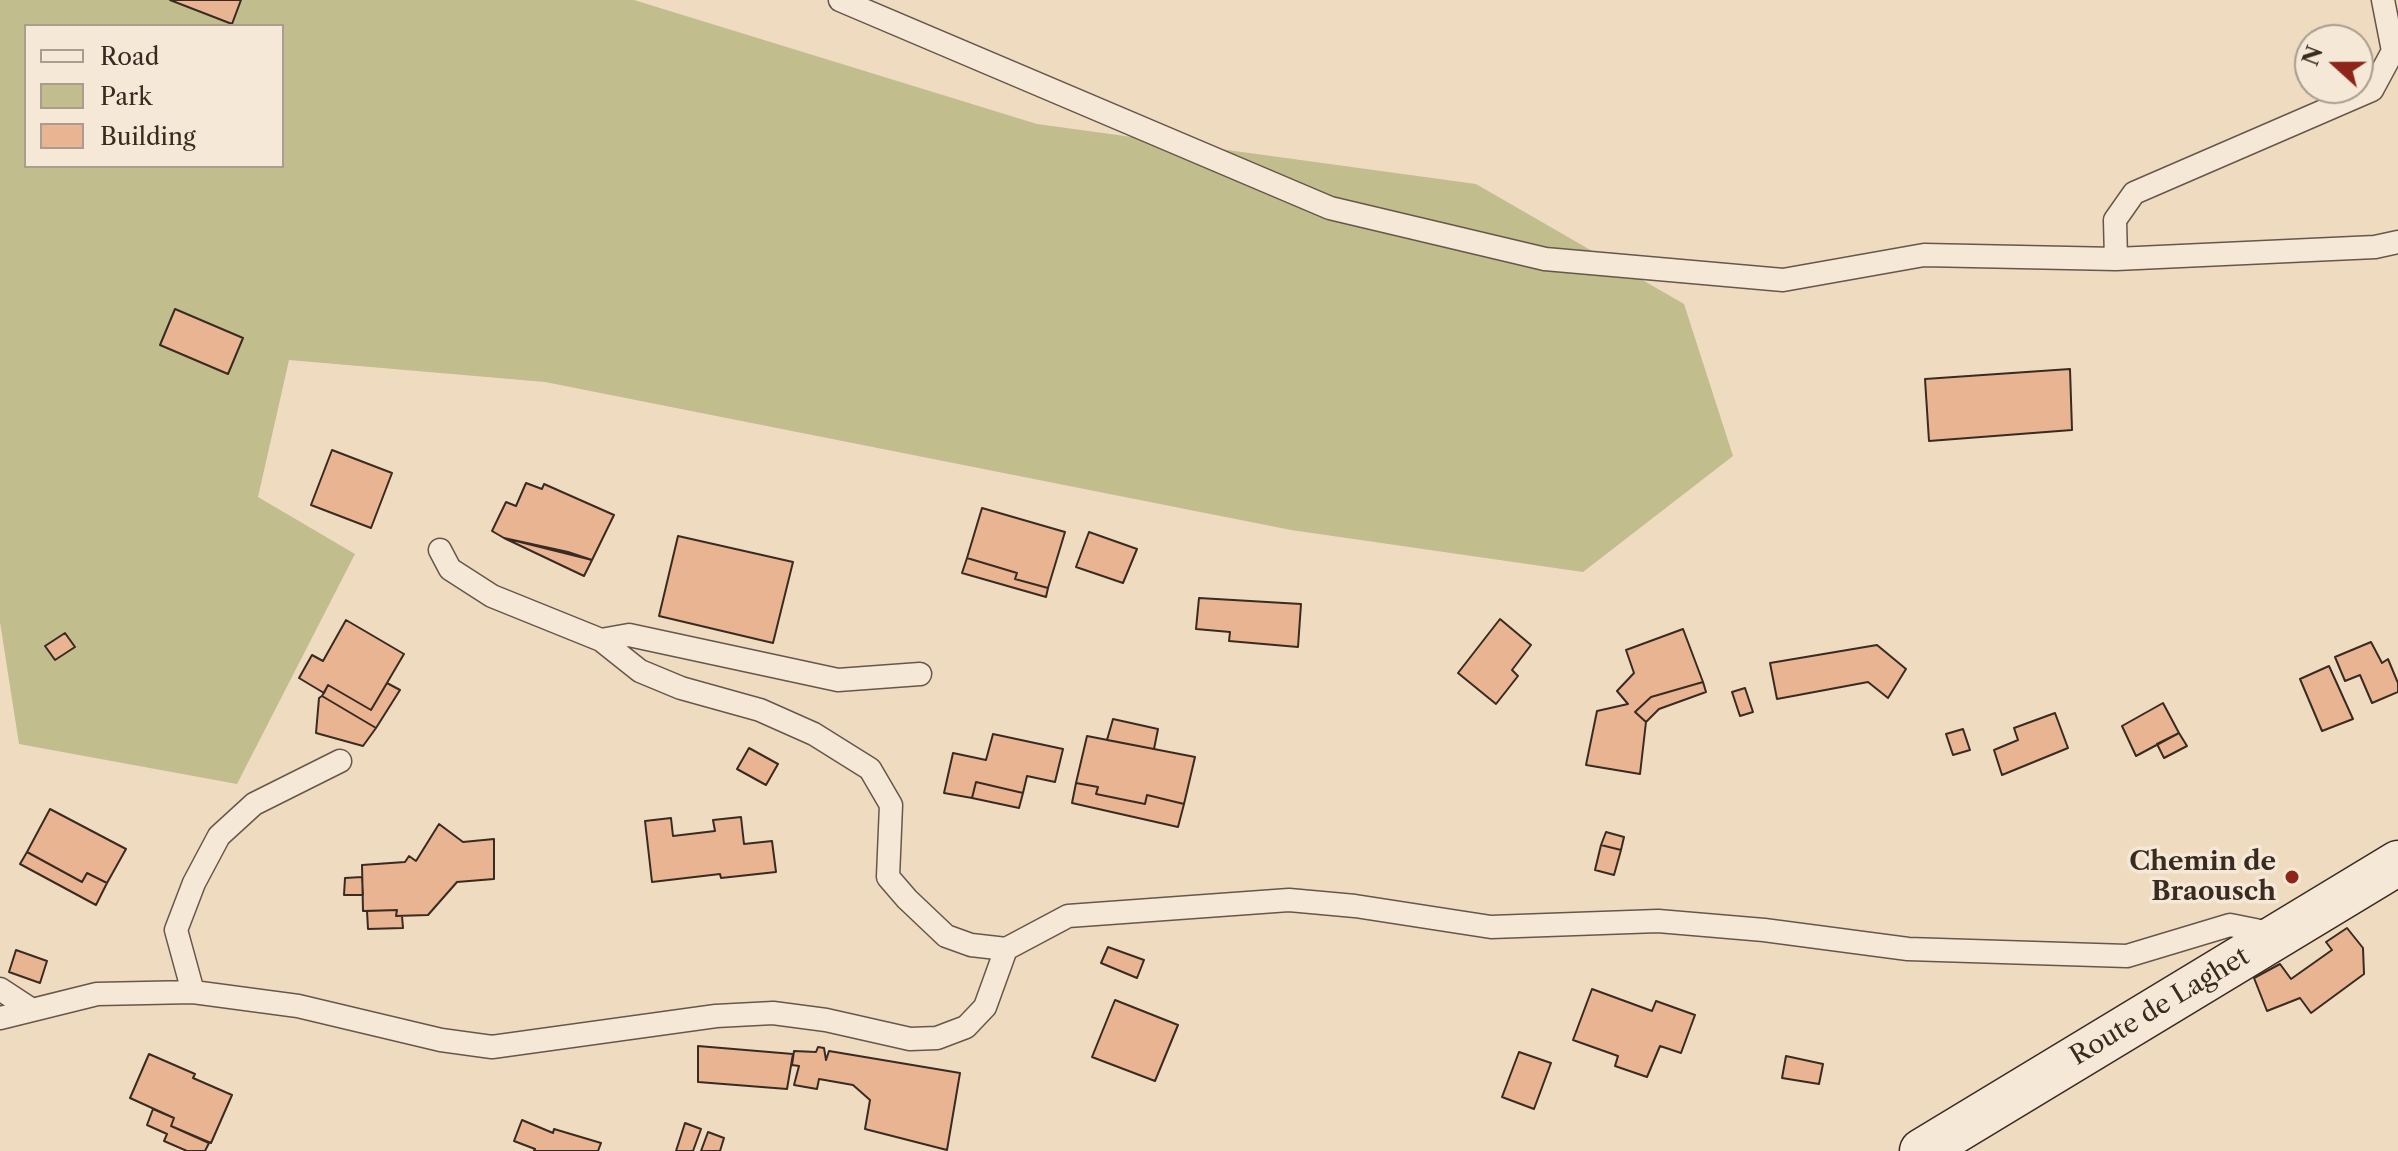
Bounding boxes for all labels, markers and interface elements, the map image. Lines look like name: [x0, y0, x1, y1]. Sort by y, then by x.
legend: [24, 24, 284, 168]
north arrow: [2294, 24, 2374, 104]
text: Road: [100, 42, 159, 71]
text: N: [2297, 42, 2329, 70]
text: Park: [100, 82, 152, 111]
text: Building: [100, 122, 196, 151]
place label: Chemin de Braousch: [2129, 846, 2276, 908]
marker: Chemin de Braousch: [2283, 868, 2301, 886]
street label: Route de Laghet: [2065, 941, 2255, 1073]

